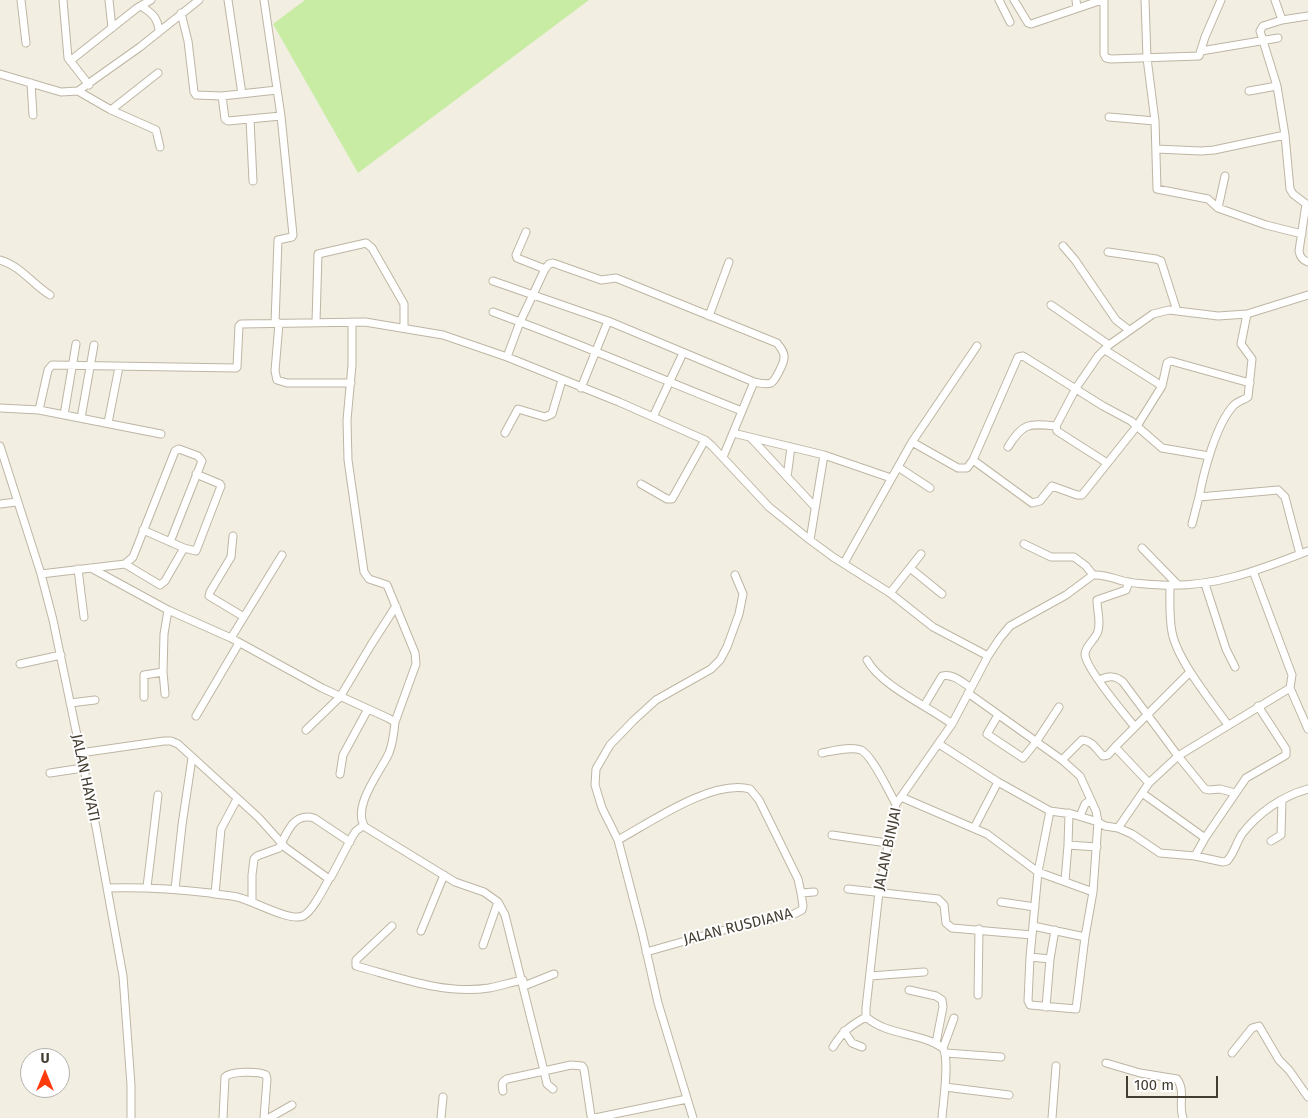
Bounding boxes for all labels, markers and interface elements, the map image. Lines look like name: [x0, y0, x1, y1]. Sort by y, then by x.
street label: JALAN HAYATI: [67, 733, 103, 823]
street label: JALAN BINJAI: [870, 806, 906, 892]
street label: JALAN RUSDIANA: [682, 905, 794, 949]
north arrow: [20, 1048, 70, 1098]
text: U: [40, 1050, 50, 1067]
scale bar: [1128, 1066, 1220, 1098]
text: 100 m: [1134, 1076, 1174, 1094]

